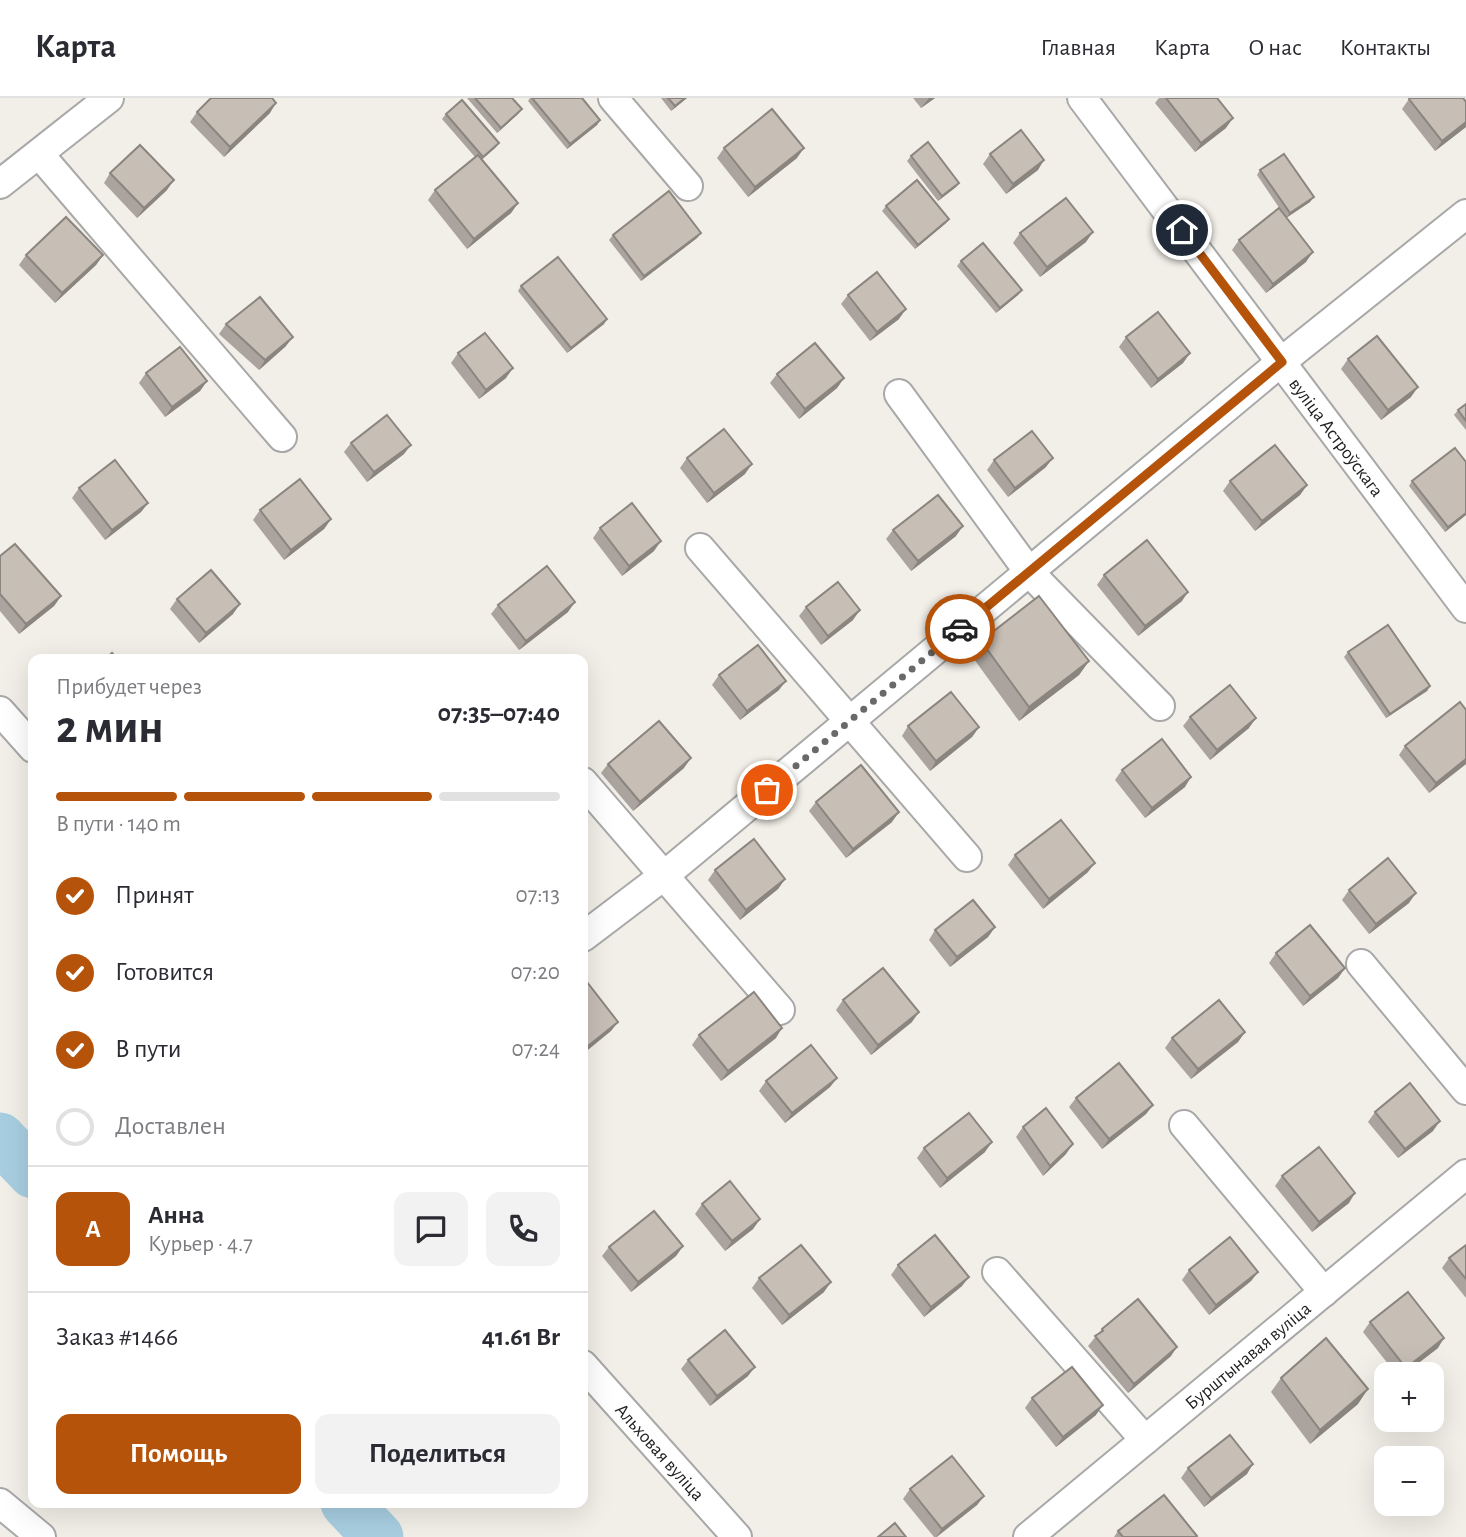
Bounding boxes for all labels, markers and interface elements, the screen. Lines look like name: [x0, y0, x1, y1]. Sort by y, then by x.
text: Карта: [35, 31, 116, 64]
text: Главная: [1041, 36, 1116, 60]
text: Карта: [1154, 36, 1210, 60]
text: О нас: [1248, 36, 1302, 60]
text: Контакты: [1340, 36, 1431, 60]
pin: [1152, 200, 1212, 260]
icon: home: [1163, 211, 1201, 249]
street label: вуліца Астроўскага: [1285, 375, 1387, 501]
courier: [925, 594, 995, 664]
icon: car: [941, 610, 979, 648]
text: Прибудет через: [56, 676, 202, 699]
text: 07:35–07:40: [437, 700, 560, 726]
text: 2 мин: [56, 705, 164, 751]
pin: [737, 760, 797, 820]
icon: bag: [748, 771, 786, 809]
text: В пути · 140 m: [56, 813, 181, 836]
icon: check: [56, 877, 94, 915]
text: Принят: [115, 882, 194, 908]
text: 07:13: [516, 884, 560, 907]
icon: check: [56, 954, 94, 992]
text: Готовится: [115, 959, 214, 985]
text: 07:20: [510, 961, 560, 984]
icon: check: [56, 1031, 94, 1069]
text: В пути: [115, 1036, 181, 1062]
text: 07:24: [511, 1038, 560, 1061]
text: Доставлен: [115, 1113, 226, 1139]
button: chat: [394, 1192, 468, 1266]
button: phone: [486, 1192, 560, 1266]
text: Анна: [148, 1202, 204, 1228]
text: А: [85, 1216, 101, 1242]
text: Курьер · 4.7: [148, 1233, 253, 1256]
street label: Бурштынавая вуліца: [1182, 1299, 1315, 1414]
text: Заказ #1466: [56, 1324, 178, 1350]
text: 41.61 Br: [482, 1324, 560, 1350]
map controls: [1374, 1362, 1444, 1516]
button: +: [1374, 1362, 1444, 1432]
street label: Альховая вуліца: [611, 1400, 708, 1505]
button: Помощь: [56, 1414, 301, 1494]
button: Поделиться: [315, 1414, 560, 1494]
button: −: [1374, 1446, 1444, 1516]

